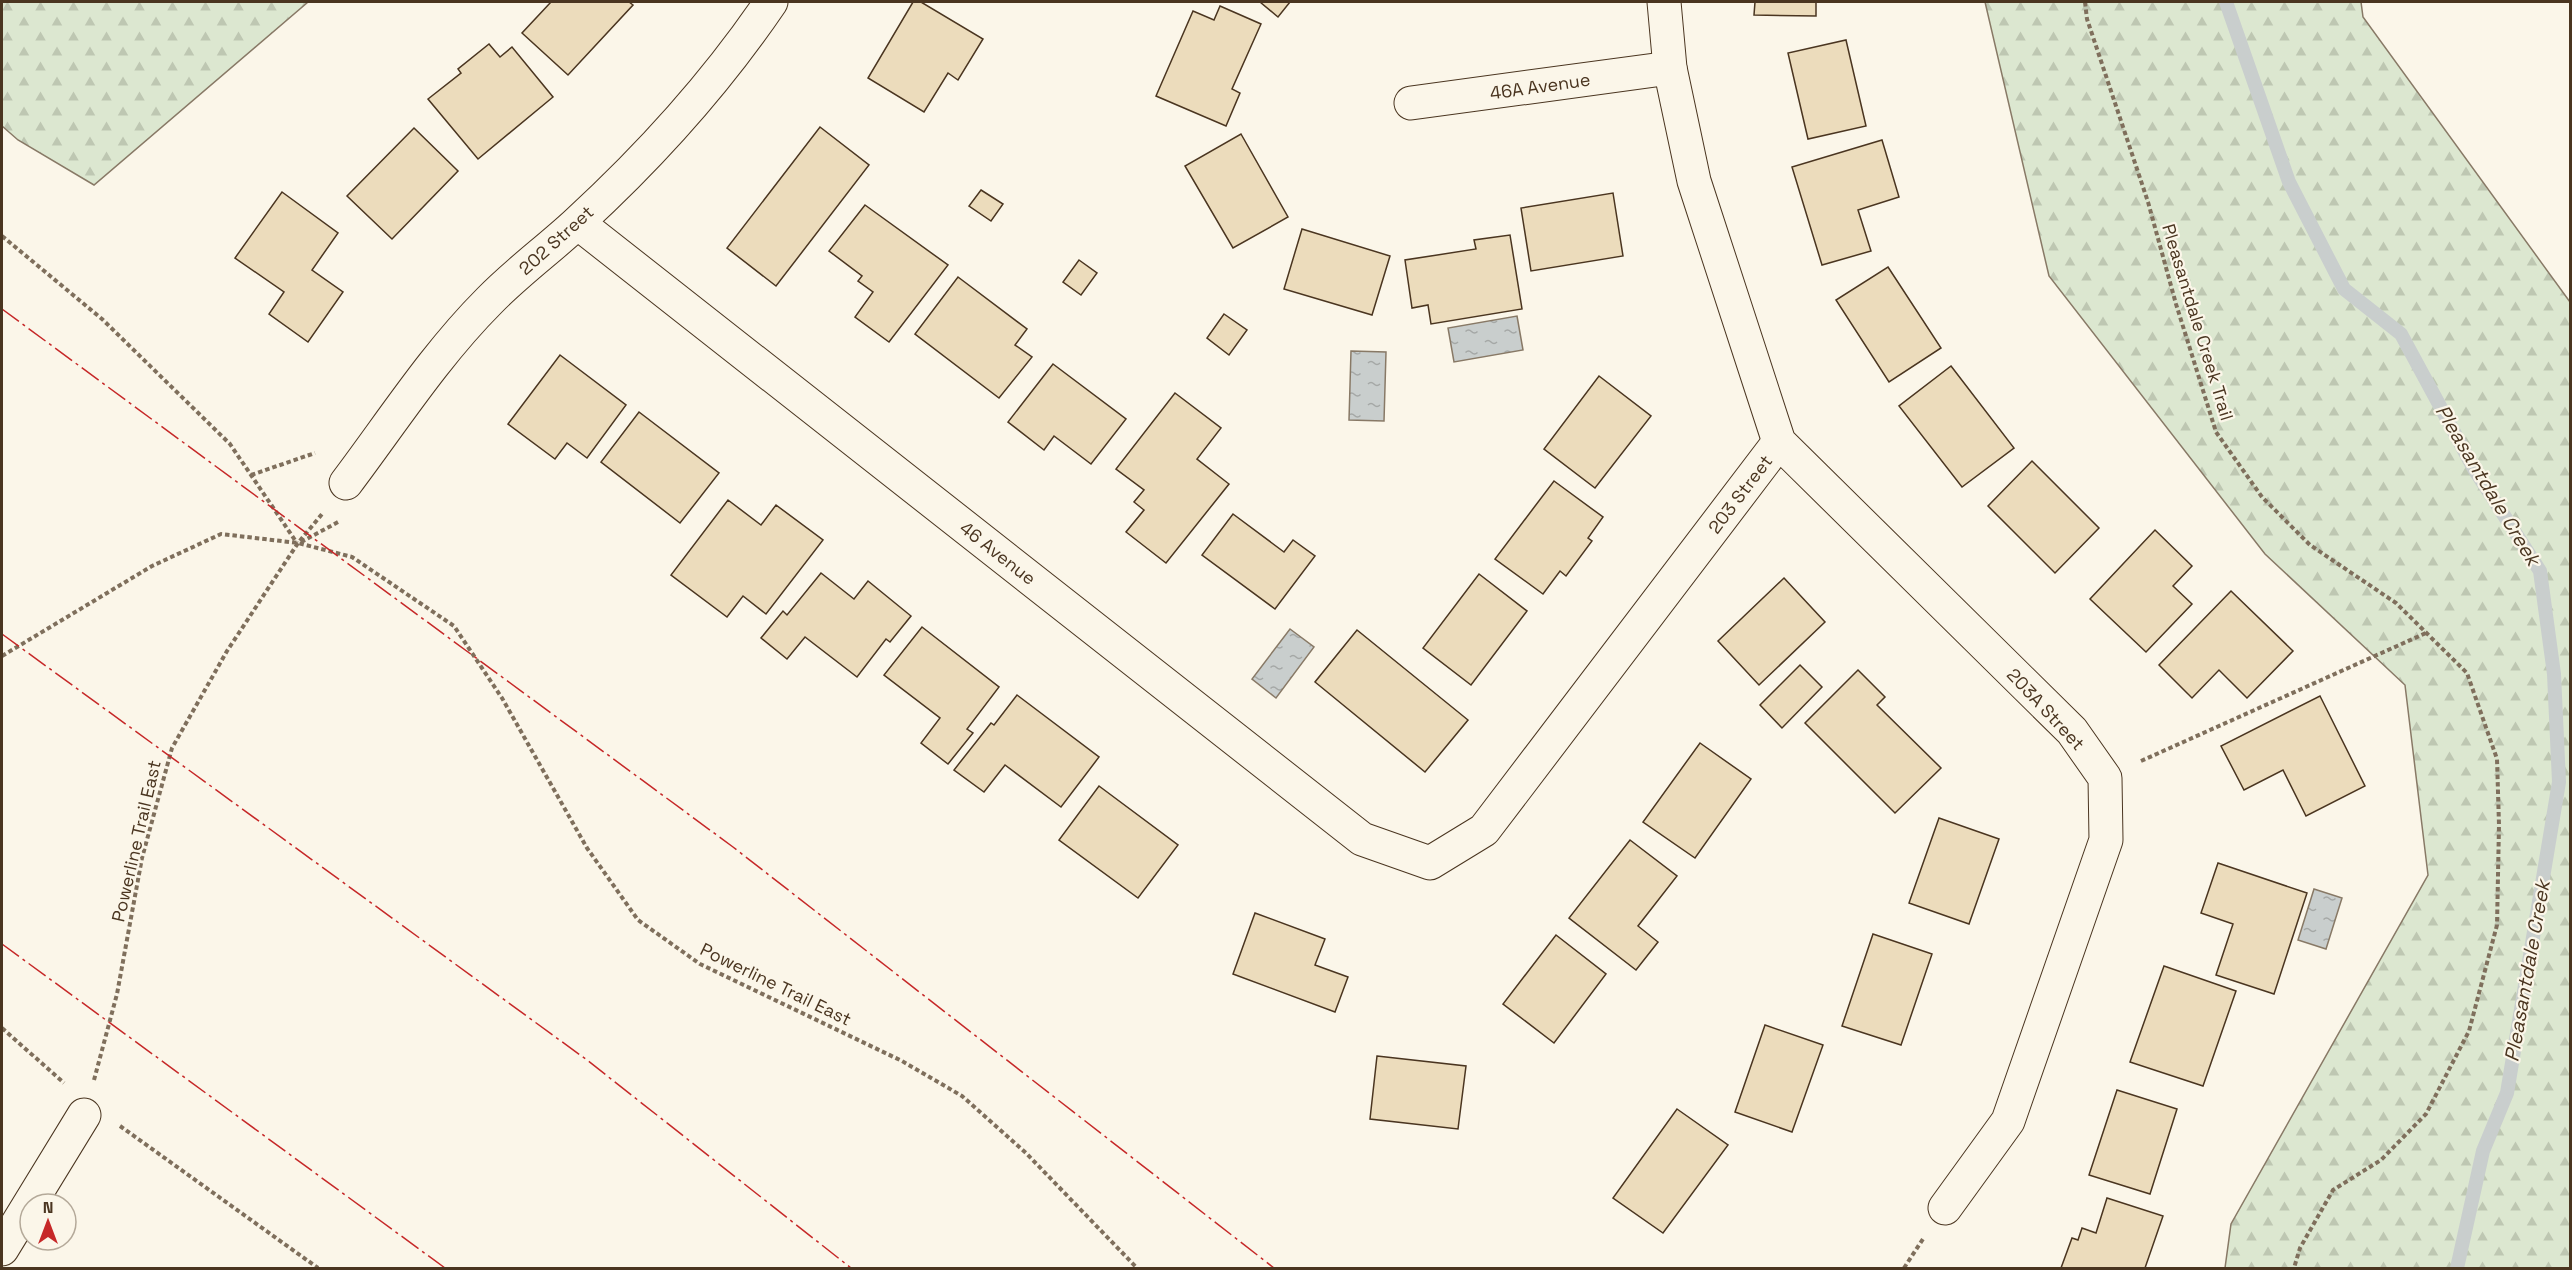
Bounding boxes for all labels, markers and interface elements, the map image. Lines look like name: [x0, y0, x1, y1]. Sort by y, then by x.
street label: 46A Avenue: [1488, 68, 1592, 104]
street label: 202 Street: [514, 200, 598, 280]
street label: Pleasantdale Creek Trail: [2157, 221, 2239, 423]
water label: Pleasantdale Creek: [2430, 400, 2548, 572]
street label: 203 Street: [1703, 450, 1777, 538]
street label: 46 Avenue: [955, 516, 1041, 590]
street label: 203A Street: [2002, 663, 2090, 755]
street label: Powerline Trail East: [106, 758, 166, 924]
water label: Pleasantdale Creek: [2498, 876, 2556, 1064]
street label: Powerline Trail East: [697, 937, 855, 1031]
north arrow: [18, 1192, 78, 1252]
text: N: [43, 1197, 53, 1218]

